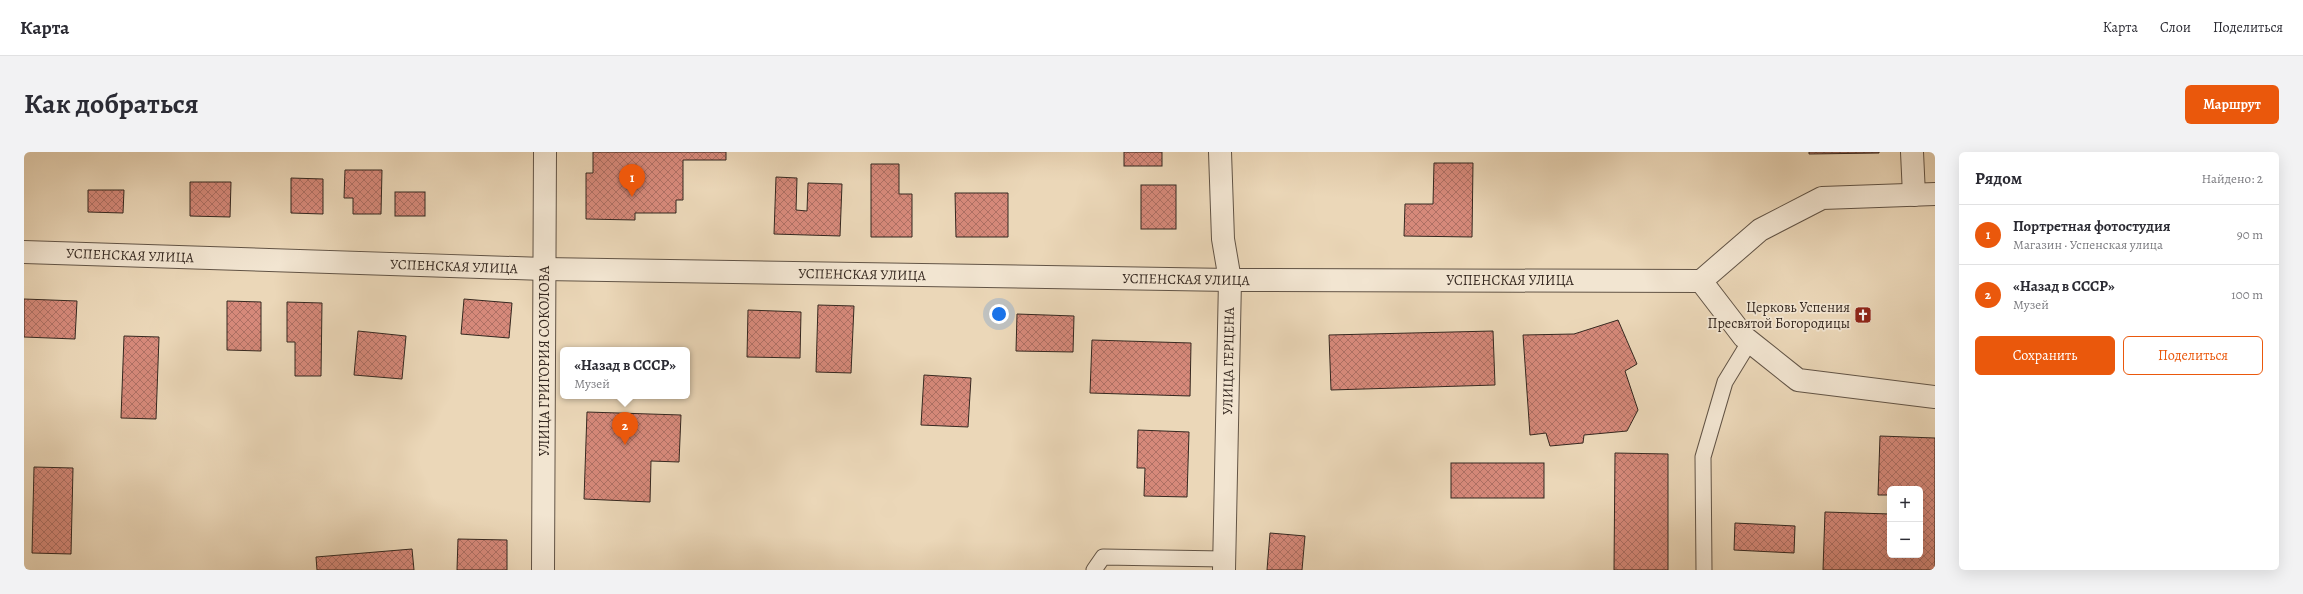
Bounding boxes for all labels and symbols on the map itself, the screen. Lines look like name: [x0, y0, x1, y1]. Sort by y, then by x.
pin: 1: [619, 164, 645, 197]
street label: УСПЕНСКАЯ УЛИЦА: [66, 244, 195, 267]
street label: УСПЕНСКАЯ УЛИЦА: [390, 255, 519, 278]
street label: УСПЕНСКАЯ УЛИЦА: [798, 264, 927, 285]
street label: УЛИЦА ГРИГОРИЯ СОКОЛОВА: [535, 265, 554, 456]
street label: УСПЕНСКАЯ УЛИЦА: [1122, 269, 1251, 290]
street label: УСПЕНСКАЯ УЛИЦА: [1446, 271, 1575, 290]
place label: Церковь Успения Пресвятой Богородицы: [1708, 298, 1850, 333]
your location: [989, 304, 1009, 324]
church icon: Церковь Успения Пресвятой Богородицы: [1853, 305, 1873, 325]
street label: УЛИЦА ГЕРЦЕНА: [1218, 306, 1239, 415]
pin: 2: [612, 412, 638, 445]

